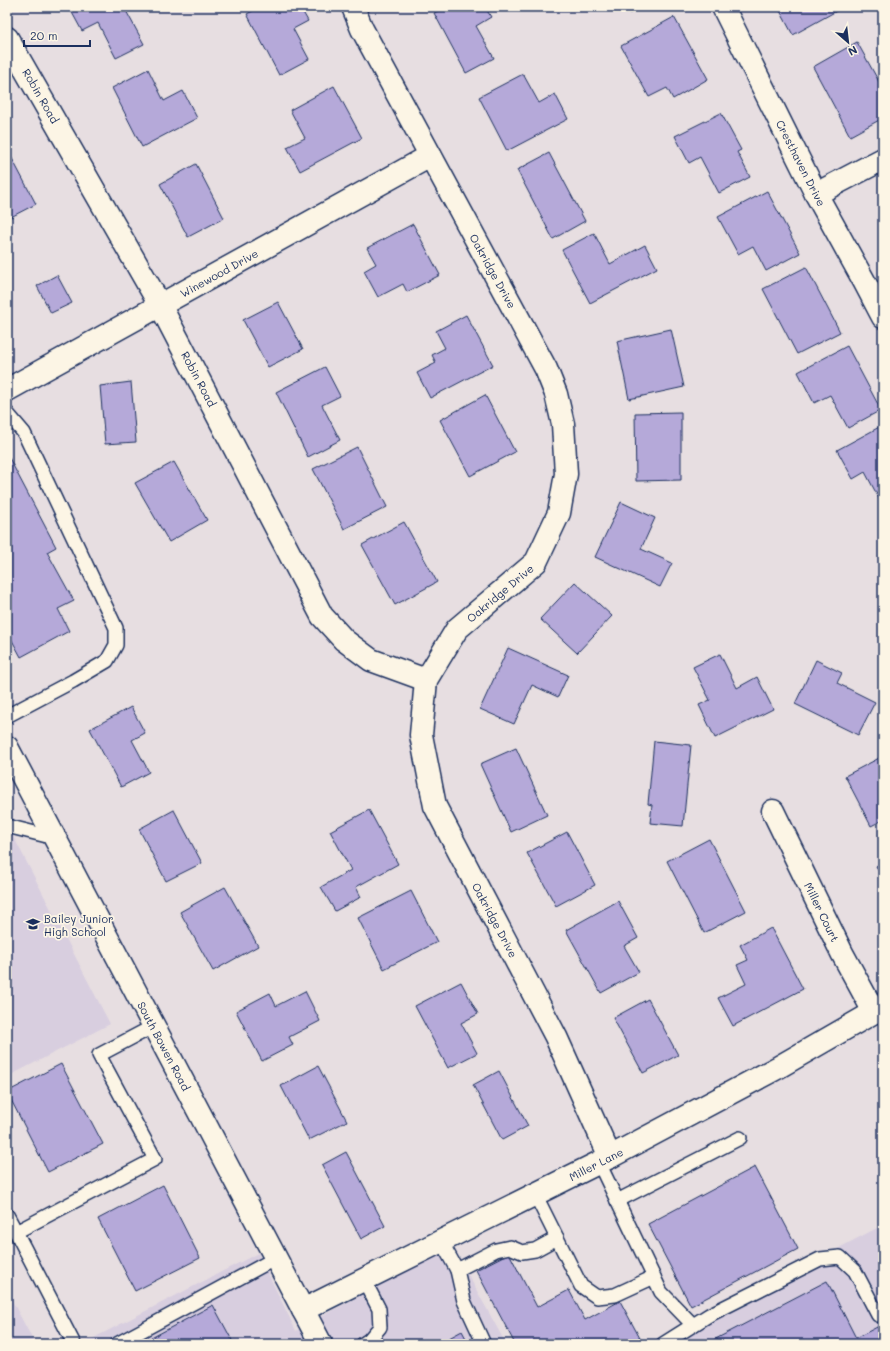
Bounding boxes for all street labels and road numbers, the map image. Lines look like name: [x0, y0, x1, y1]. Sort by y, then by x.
street label: Robin Road: [19, 66, 63, 126]
street label: Cresthaven Drive: [773, 117, 829, 209]
street label: Oakridge Drive: [466, 231, 520, 311]
street label: Winewood Drive: [177, 245, 261, 301]
street label: Robin Road: [178, 349, 220, 409]
street label: Oakridge Drive: [463, 560, 537, 625]
street label: Oakridge Drive: [469, 880, 521, 960]
street label: Miller Court: [801, 880, 843, 944]
street label: South Bowen Road: [134, 999, 194, 1093]
street label: Miller Lane: [566, 1144, 626, 1184]

